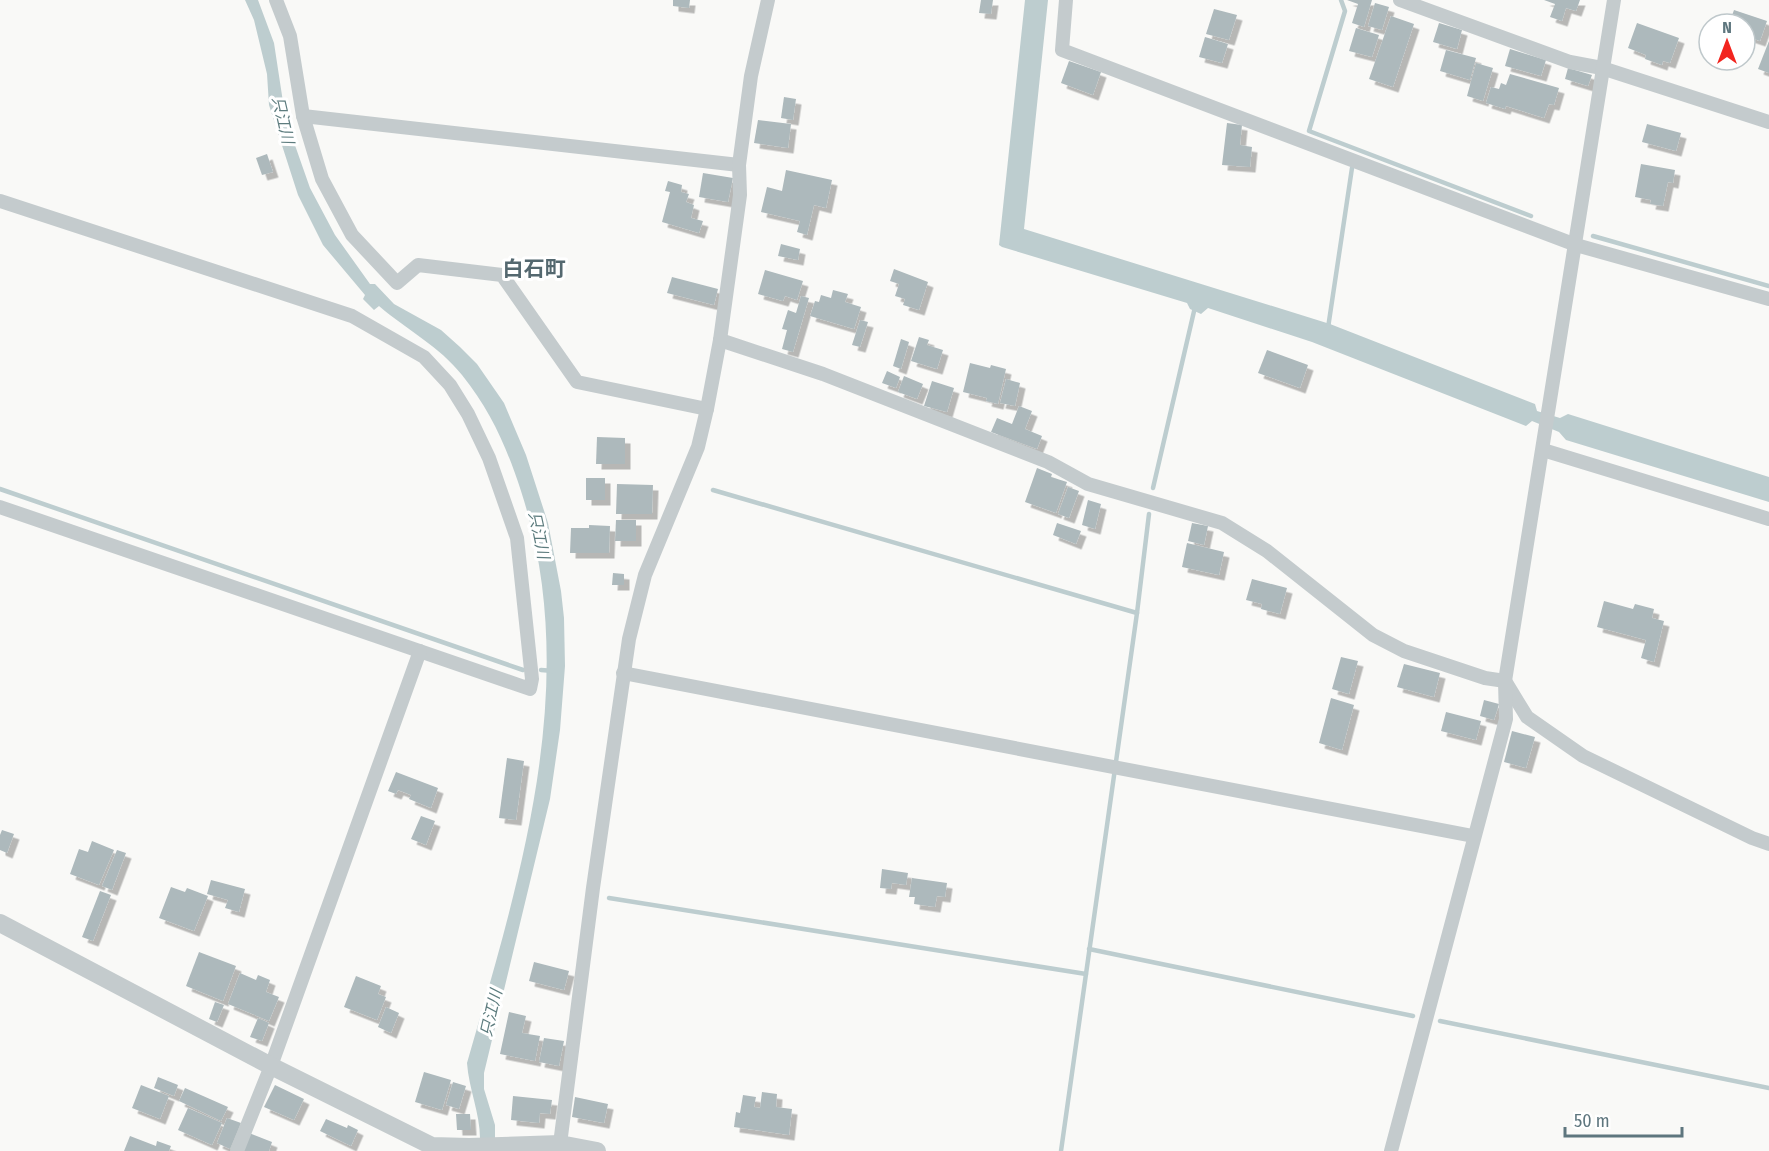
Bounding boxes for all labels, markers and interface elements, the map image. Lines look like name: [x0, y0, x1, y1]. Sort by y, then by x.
north arrow: [1697, 12, 1757, 72]
text: N: [1722, 18, 1732, 37]
water label: 只江川: [268, 94, 298, 147]
district label: 白石町: [503, 256, 566, 282]
water label: 只江川: [525, 510, 554, 562]
water label: 只江川: [476, 986, 506, 1039]
scale bar: [1565, 1100, 1682, 1138]
text: 50 m: [1574, 1110, 1610, 1132]

